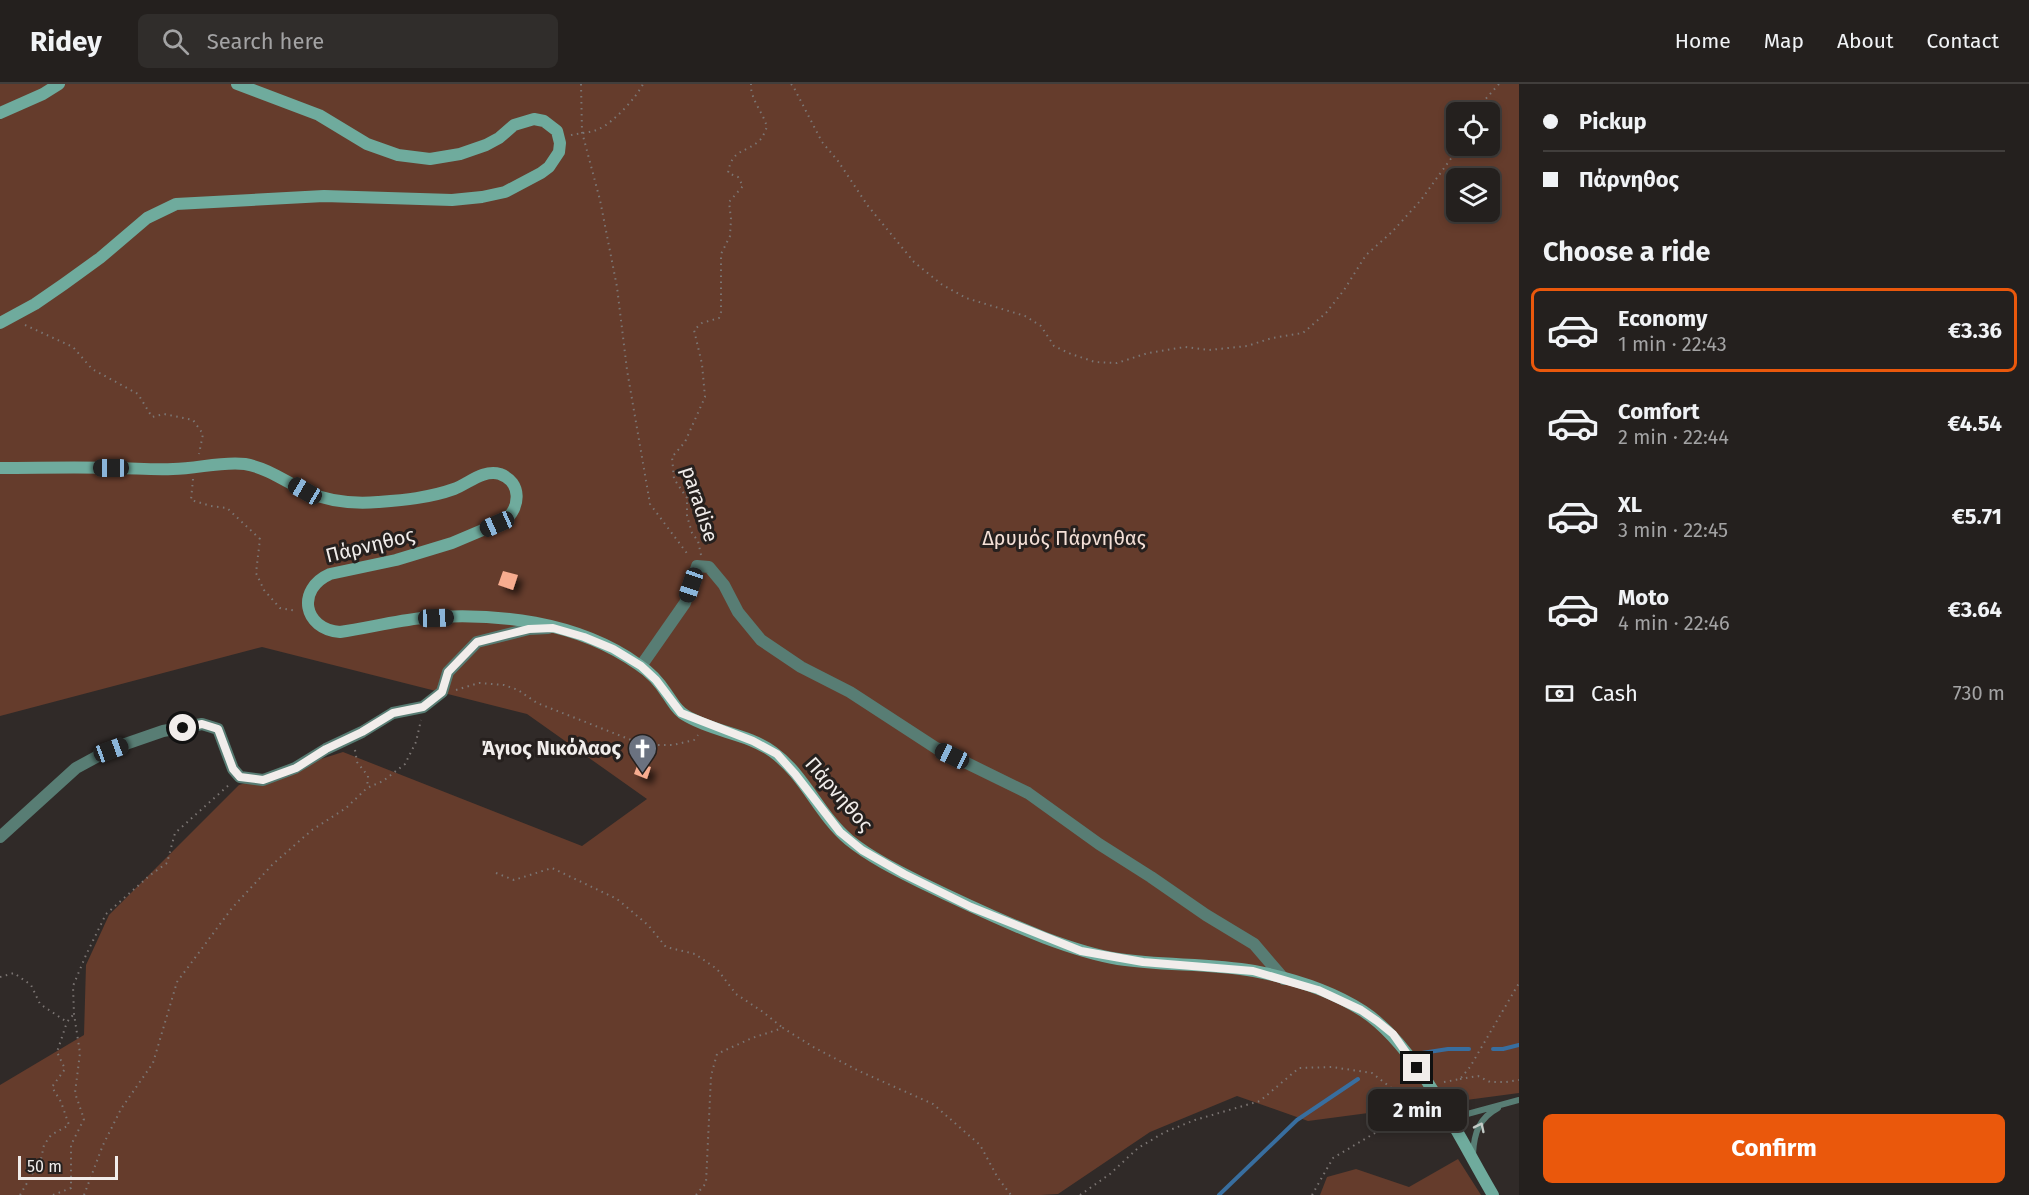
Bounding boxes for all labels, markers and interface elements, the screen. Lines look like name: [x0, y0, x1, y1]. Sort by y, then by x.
search box: [138, 14, 558, 68]
text: Ridey: [30, 25, 102, 58]
icon: search: [159, 25, 192, 58]
text: Search here: [207, 28, 324, 55]
text: Home: [1675, 28, 1731, 54]
text: Map: [1764, 28, 1804, 54]
text: About: [1837, 28, 1894, 54]
text: Contact: [1927, 28, 1999, 54]
map controls: [1446, 102, 1500, 222]
button: locate: [1446, 102, 1500, 156]
text: Pickup: [1579, 108, 1647, 135]
text: Πάρνηθος: [1579, 166, 1679, 193]
button: layers: [1446, 168, 1500, 222]
text: Choose a ride: [1543, 236, 1710, 268]
icon: car: [1546, 303, 1600, 357]
text: Economy: [1618, 305, 1707, 332]
text: €3.36: [1948, 317, 2002, 344]
text: 1 min · 22:43: [1618, 332, 1727, 356]
icon: car: [1546, 396, 1600, 450]
text: Comfort: [1618, 398, 1699, 425]
text: €4.54: [1948, 410, 2002, 437]
text: 2 min · 22:44: [1618, 425, 1729, 449]
car: [93, 459, 129, 477]
street label: paradise: [676, 463, 724, 545]
car: [285, 474, 325, 508]
icon: car: [1546, 489, 1600, 543]
text: XL: [1618, 491, 1642, 518]
text: €5.71: [1952, 503, 2002, 530]
car: [477, 508, 517, 540]
text: 3 min · 22:45: [1618, 518, 1728, 542]
street label: Πάρνηθος: [323, 522, 417, 568]
park label: Δρυμός Πάρνηθας: [982, 526, 1146, 550]
car: [677, 565, 705, 605]
icon: car: [1546, 582, 1600, 636]
text: Moto: [1618, 584, 1669, 611]
text: €3.64: [1948, 596, 2002, 623]
car: [418, 608, 454, 628]
text: 4 min · 22:46: [1618, 611, 1730, 635]
icon: cash: [1543, 677, 1576, 710]
text: Cash: [1591, 680, 1638, 707]
text: 730 m: [1953, 681, 2005, 705]
route start: [169, 714, 196, 741]
church icon: Άγιος Νικόλαος: [626, 732, 658, 774]
car: [91, 735, 131, 765]
place label: Άγιος Νικόλαος: [481, 736, 621, 760]
car: [932, 740, 972, 772]
street label: Πάρνηθος: [800, 752, 878, 836]
route end: [1403, 1054, 1430, 1081]
callout: 2 min: [1368, 1089, 1466, 1131]
text: 2 min: [1393, 1098, 1442, 1122]
button: Confirm: [1543, 1114, 2005, 1183]
one-way arrow: [1472, 1122, 1484, 1133]
scale bar: [18, 1153, 118, 1180]
text: 50 m: [27, 1157, 62, 1176]

